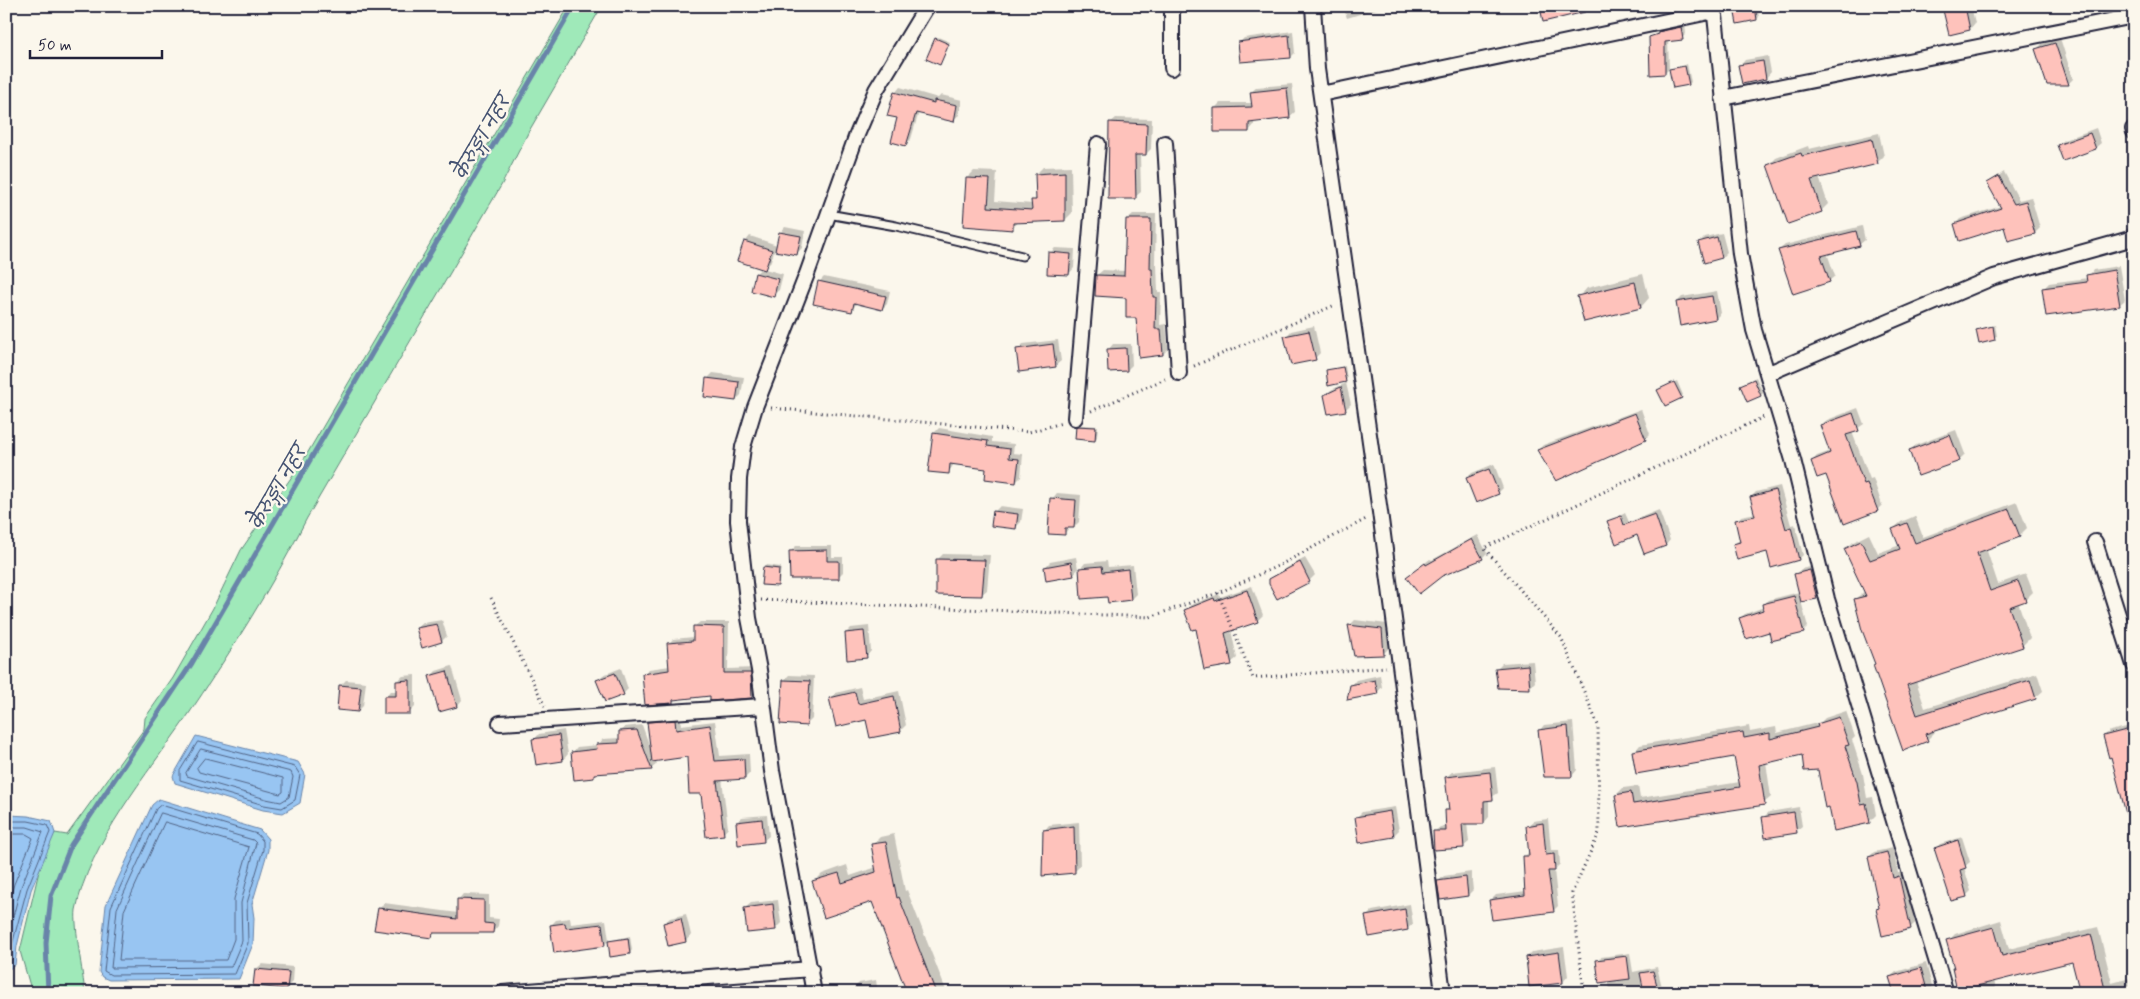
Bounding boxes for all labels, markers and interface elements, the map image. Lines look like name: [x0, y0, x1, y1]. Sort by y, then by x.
scale bar: [30, 28, 162, 60]
text: 50 m: [38, 36, 72, 56]
water label: केेरुङ्गा नहर: [445, 85, 520, 185]
water label: केेरुङ्गा नहर: [241, 435, 316, 535]

